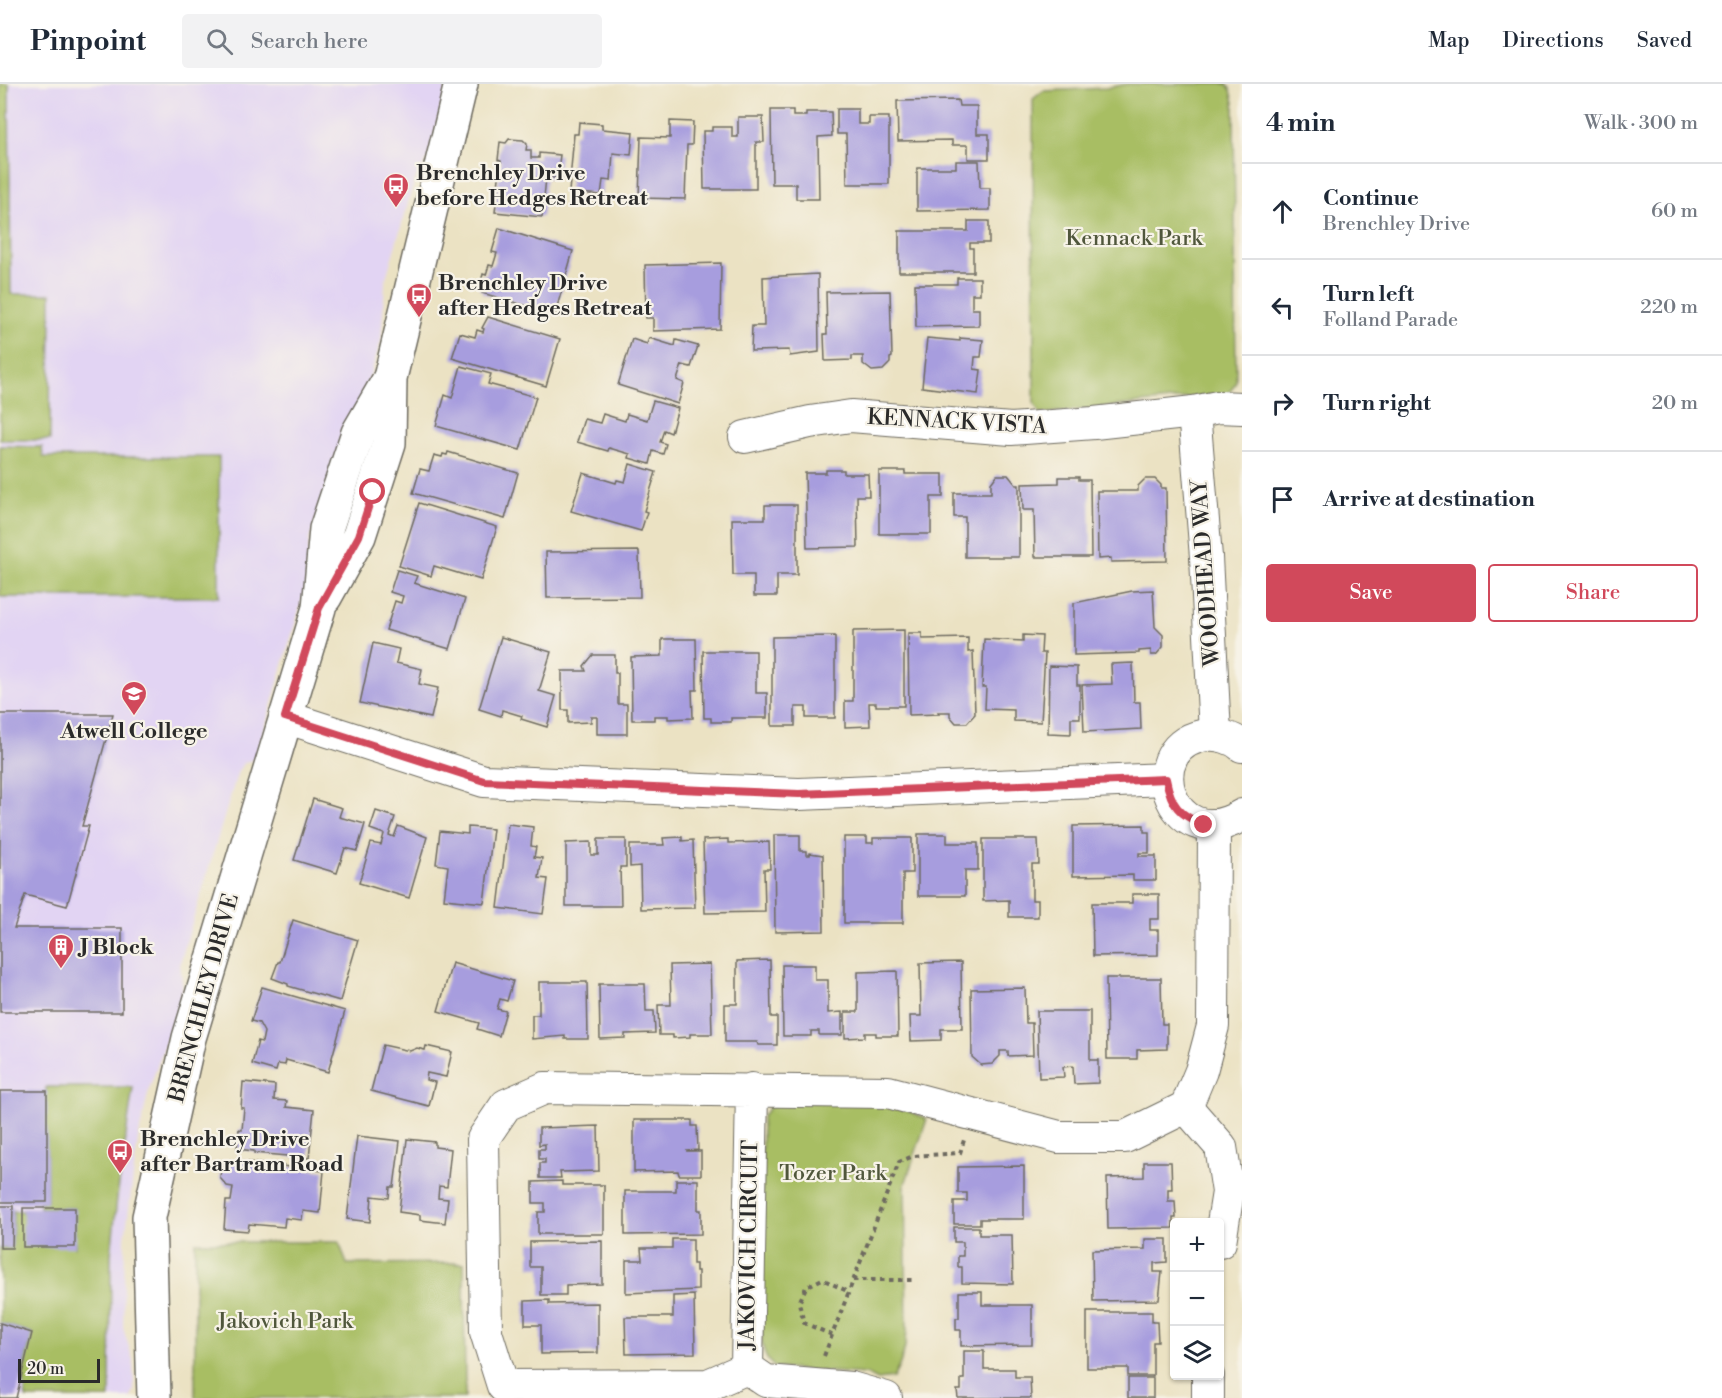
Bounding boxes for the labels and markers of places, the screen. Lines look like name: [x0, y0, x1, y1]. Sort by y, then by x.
place label: Brenchley Drive before Hedges Retreat: [416, 160, 648, 212]
bus stop icon: Brenchley Drive before Hedges Retreat: [381, 171, 411, 209]
place label: Brenchley Drive after Hedges Retreat: [438, 270, 652, 322]
bus stop icon: Brenchley Drive after Hedges Retreat: [404, 281, 434, 319]
school or university icon: Atwell College: [119, 679, 149, 717]
place label: Atwell College: [59, 718, 208, 745]
building icon: J Block: [46, 932, 76, 970]
place label: J Block: [77, 934, 154, 961]
place label: Brenchley Drive after Bartram Road: [140, 1126, 344, 1178]
bus stop icon: Brenchley Drive after Bartram Road: [105, 1137, 135, 1175]

